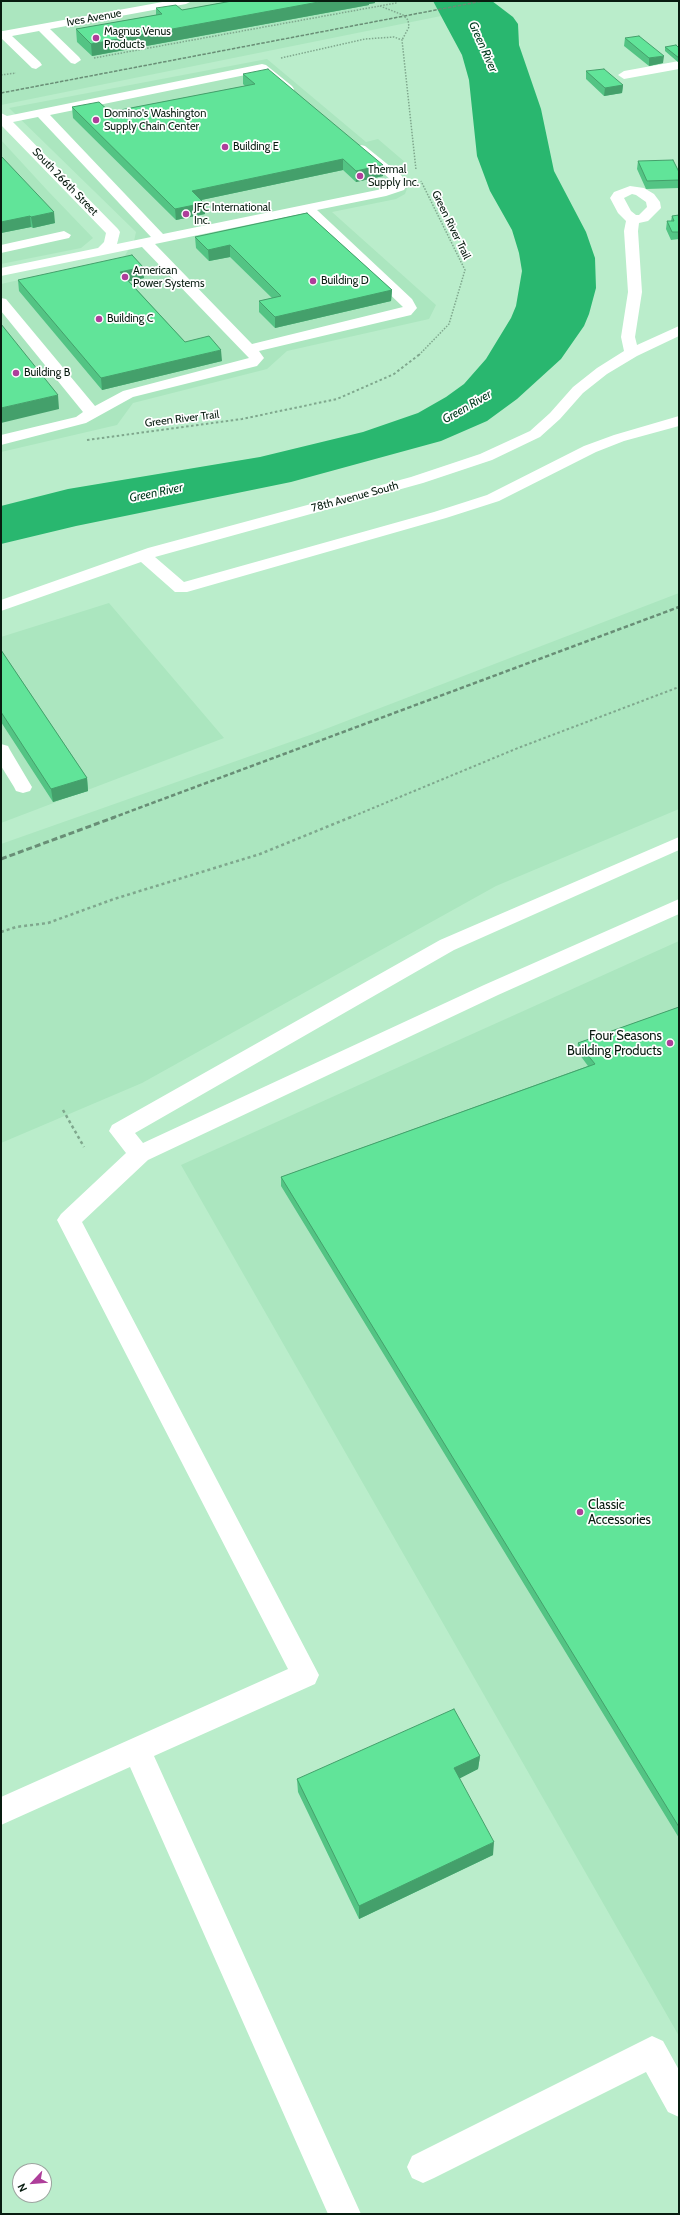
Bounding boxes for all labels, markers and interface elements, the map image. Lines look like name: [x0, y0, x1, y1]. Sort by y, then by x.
street label: Ives Avenue: [65, 7, 123, 29]
water label: Green River: [465, 19, 501, 75]
place label: Magnus Venus Products: [104, 25, 171, 51]
marker: Magnus Venus Products: [91, 33, 101, 43]
place label: Domino's Washington Supply Chain Center: [104, 107, 206, 133]
marker: Domino's Washington Supply Chain Center: [91, 115, 101, 125]
place label: Building E: [233, 140, 279, 154]
marker: Building E: [220, 142, 230, 152]
street label: South 266th Street: [29, 145, 101, 219]
place label: Thermal Supply Inc.: [368, 163, 419, 189]
marker: Thermal Supply Inc.: [355, 171, 365, 181]
street label: Green River Trail: [429, 188, 473, 262]
place label: JFC International Inc.: [194, 201, 271, 227]
marker: JFC International Inc.: [181, 209, 191, 219]
place label: American Power Systems: [133, 264, 204, 290]
marker: American Power Systems: [120, 272, 130, 282]
place label: Building D: [321, 274, 369, 288]
marker: Building D: [308, 276, 318, 286]
place label: Building C: [107, 312, 153, 326]
marker: Building C: [94, 314, 104, 324]
place label: Building B: [24, 366, 70, 380]
marker: Building B: [11, 368, 21, 378]
water label: Green River: [440, 387, 494, 427]
street label: Green River Trail: [144, 408, 220, 430]
street label: 78th Avenue South: [310, 479, 400, 515]
water label: Green River: [128, 480, 184, 506]
place label: Four Seasons Building Products: [567, 1028, 662, 1059]
marker: Four Seasons Building Products: [665, 1038, 675, 1048]
place label: Classic Accessories: [588, 1497, 651, 1528]
marker: Classic Accessories: [575, 1507, 585, 1517]
north arrow: [12, 2163, 52, 2203]
text: N: [14, 2181, 30, 2194]

